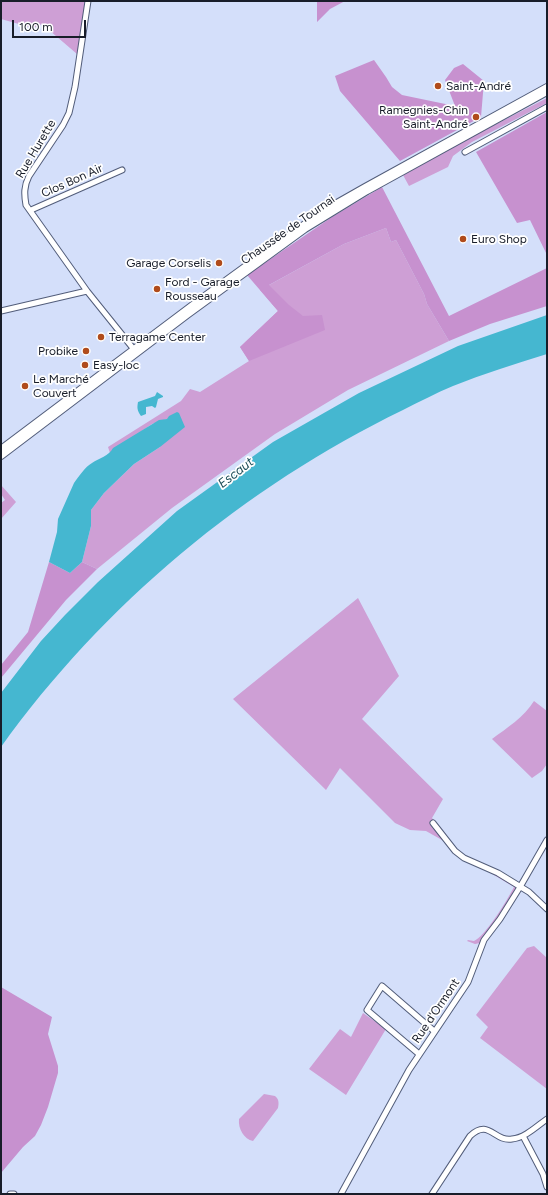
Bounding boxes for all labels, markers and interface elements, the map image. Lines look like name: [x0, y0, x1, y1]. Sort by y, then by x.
scale bar: [14, 12, 88, 38]
text: 100 m: [19, 20, 53, 34]
place label: Saint-André: [446, 79, 511, 93]
marker: Saint-André: [433, 81, 443, 91]
place label: Ramegnies-Chin Saint-André: [379, 103, 468, 131]
marker: Ramegnies-Chin Saint-André: [471, 112, 481, 122]
street label: Rue Hurette: [13, 117, 59, 181]
street label: Clos Bon Air: [39, 161, 105, 201]
street label: Chaussée de Tournai: [238, 192, 338, 268]
place label: Euro Shop: [471, 232, 527, 246]
marker: Euro Shop: [458, 234, 468, 244]
place label: Garage Corselis: [126, 256, 211, 270]
marker: Garage Corselis: [214, 258, 224, 268]
place label: Ford - Garage Rousseau: [165, 275, 239, 303]
marker: Ford - Garage Rousseau: [152, 284, 162, 294]
place label: Terragame Center: [109, 330, 206, 344]
marker: Terragame Center: [96, 332, 106, 342]
place label: Probike: [38, 344, 78, 358]
marker: Probike: [81, 346, 91, 356]
place label: Easy-loc: [93, 358, 139, 372]
marker: Easy-loc: [80, 360, 90, 370]
place label: Le Marché Couvert: [33, 372, 89, 400]
marker: Le Marché Couvert: [20, 381, 30, 391]
water label: Escaut: [215, 454, 257, 492]
street label: Rue d'Ormont: [409, 976, 463, 1046]

